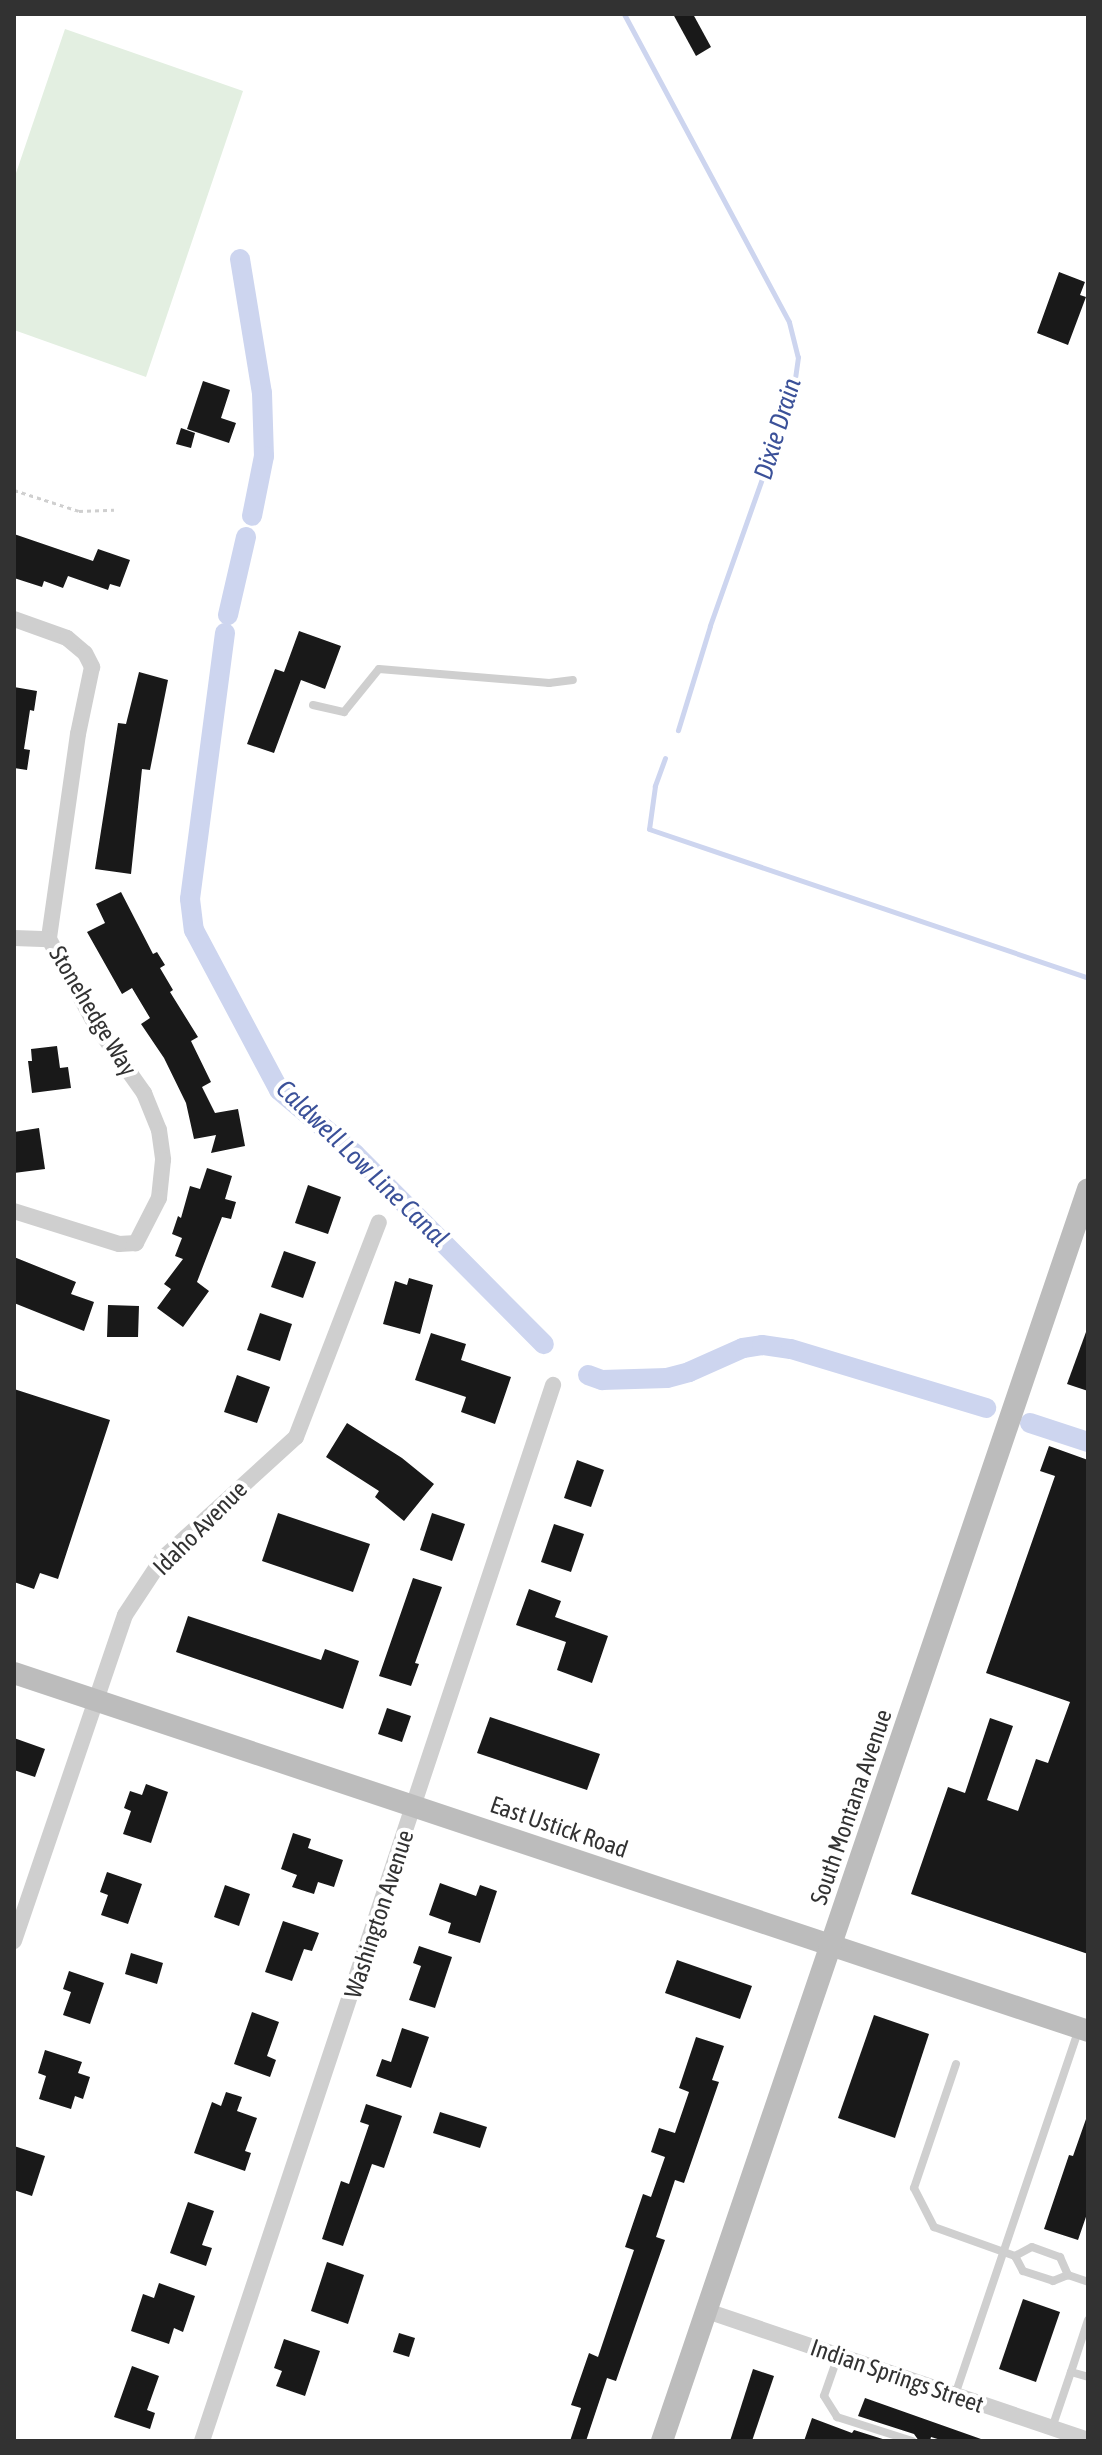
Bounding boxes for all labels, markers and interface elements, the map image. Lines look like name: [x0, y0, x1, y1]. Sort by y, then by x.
water label: Dixie Drain: [748, 374, 808, 484]
street label: Stonehedge Way: [43, 941, 143, 1081]
water label: Caldwell Low Line Canal: [269, 1074, 455, 1254]
street label: Idaho Avenue: [147, 1475, 253, 1581]
street label: South Montana Avenue: [804, 1706, 898, 1908]
street label: East Ustick Road: [486, 1790, 632, 1864]
street label: Washington Avenue: [338, 1826, 420, 2002]
street label: Indian Springs Street: [807, 2333, 987, 2419]

